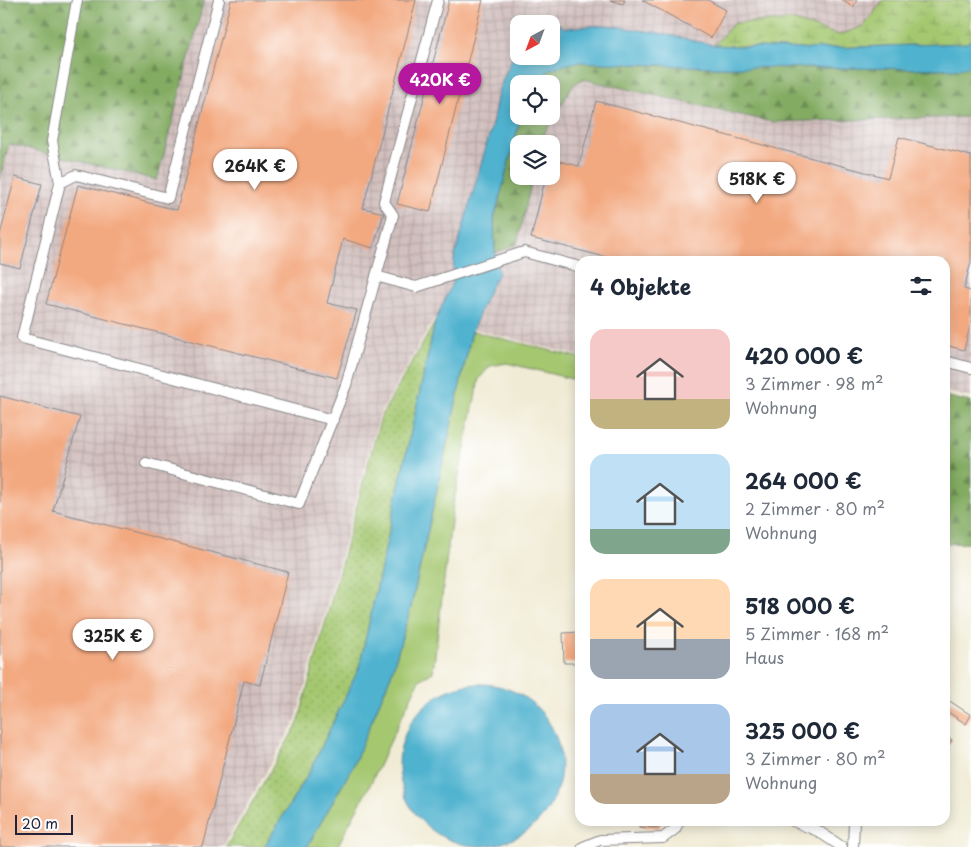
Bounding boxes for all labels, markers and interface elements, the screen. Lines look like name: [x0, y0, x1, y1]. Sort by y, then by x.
north arrow: [510, 15, 560, 65]
map controls: [510, 15, 560, 185]
pin: 420K €: [399, 62, 481, 105]
text: 420K €: [409, 67, 471, 91]
button: locate: [510, 75, 560, 125]
button: layers: [510, 135, 560, 185]
pin: 264K €: [214, 148, 296, 191]
text: 264K €: [224, 153, 286, 177]
pin: 518K €: [716, 162, 798, 204]
text: 518K €: [729, 166, 785, 190]
text: 4 Objekte: [590, 270, 691, 302]
icon: filters: [907, 272, 935, 300]
text: 420 000 €: [745, 339, 863, 371]
icon: home: [630, 349, 690, 409]
text: 3 Zimmer · 98 m²: [745, 371, 884, 395]
text: Wohnung: [745, 395, 817, 419]
text: 264 000 €: [745, 464, 862, 496]
icon: home: [630, 474, 690, 534]
text: 2 Zimmer · 80 m²: [745, 496, 885, 520]
text: Wohnung: [745, 520, 817, 544]
text: 518 000 €: [745, 589, 855, 621]
icon: home: [630, 599, 690, 659]
pin: 325K €: [72, 618, 154, 661]
text: 5 Zimmer · 168 m²: [745, 621, 889, 645]
text: 325K €: [84, 623, 142, 647]
text: Haus: [745, 645, 784, 669]
text: 325 000 €: [745, 714, 860, 746]
icon: home: [630, 724, 690, 784]
text: 3 Zimmer · 80 m²: [745, 746, 885, 770]
text: Wohnung: [745, 770, 817, 794]
scale bar: [15, 812, 72, 835]
text: 20 m: [22, 813, 58, 834]

